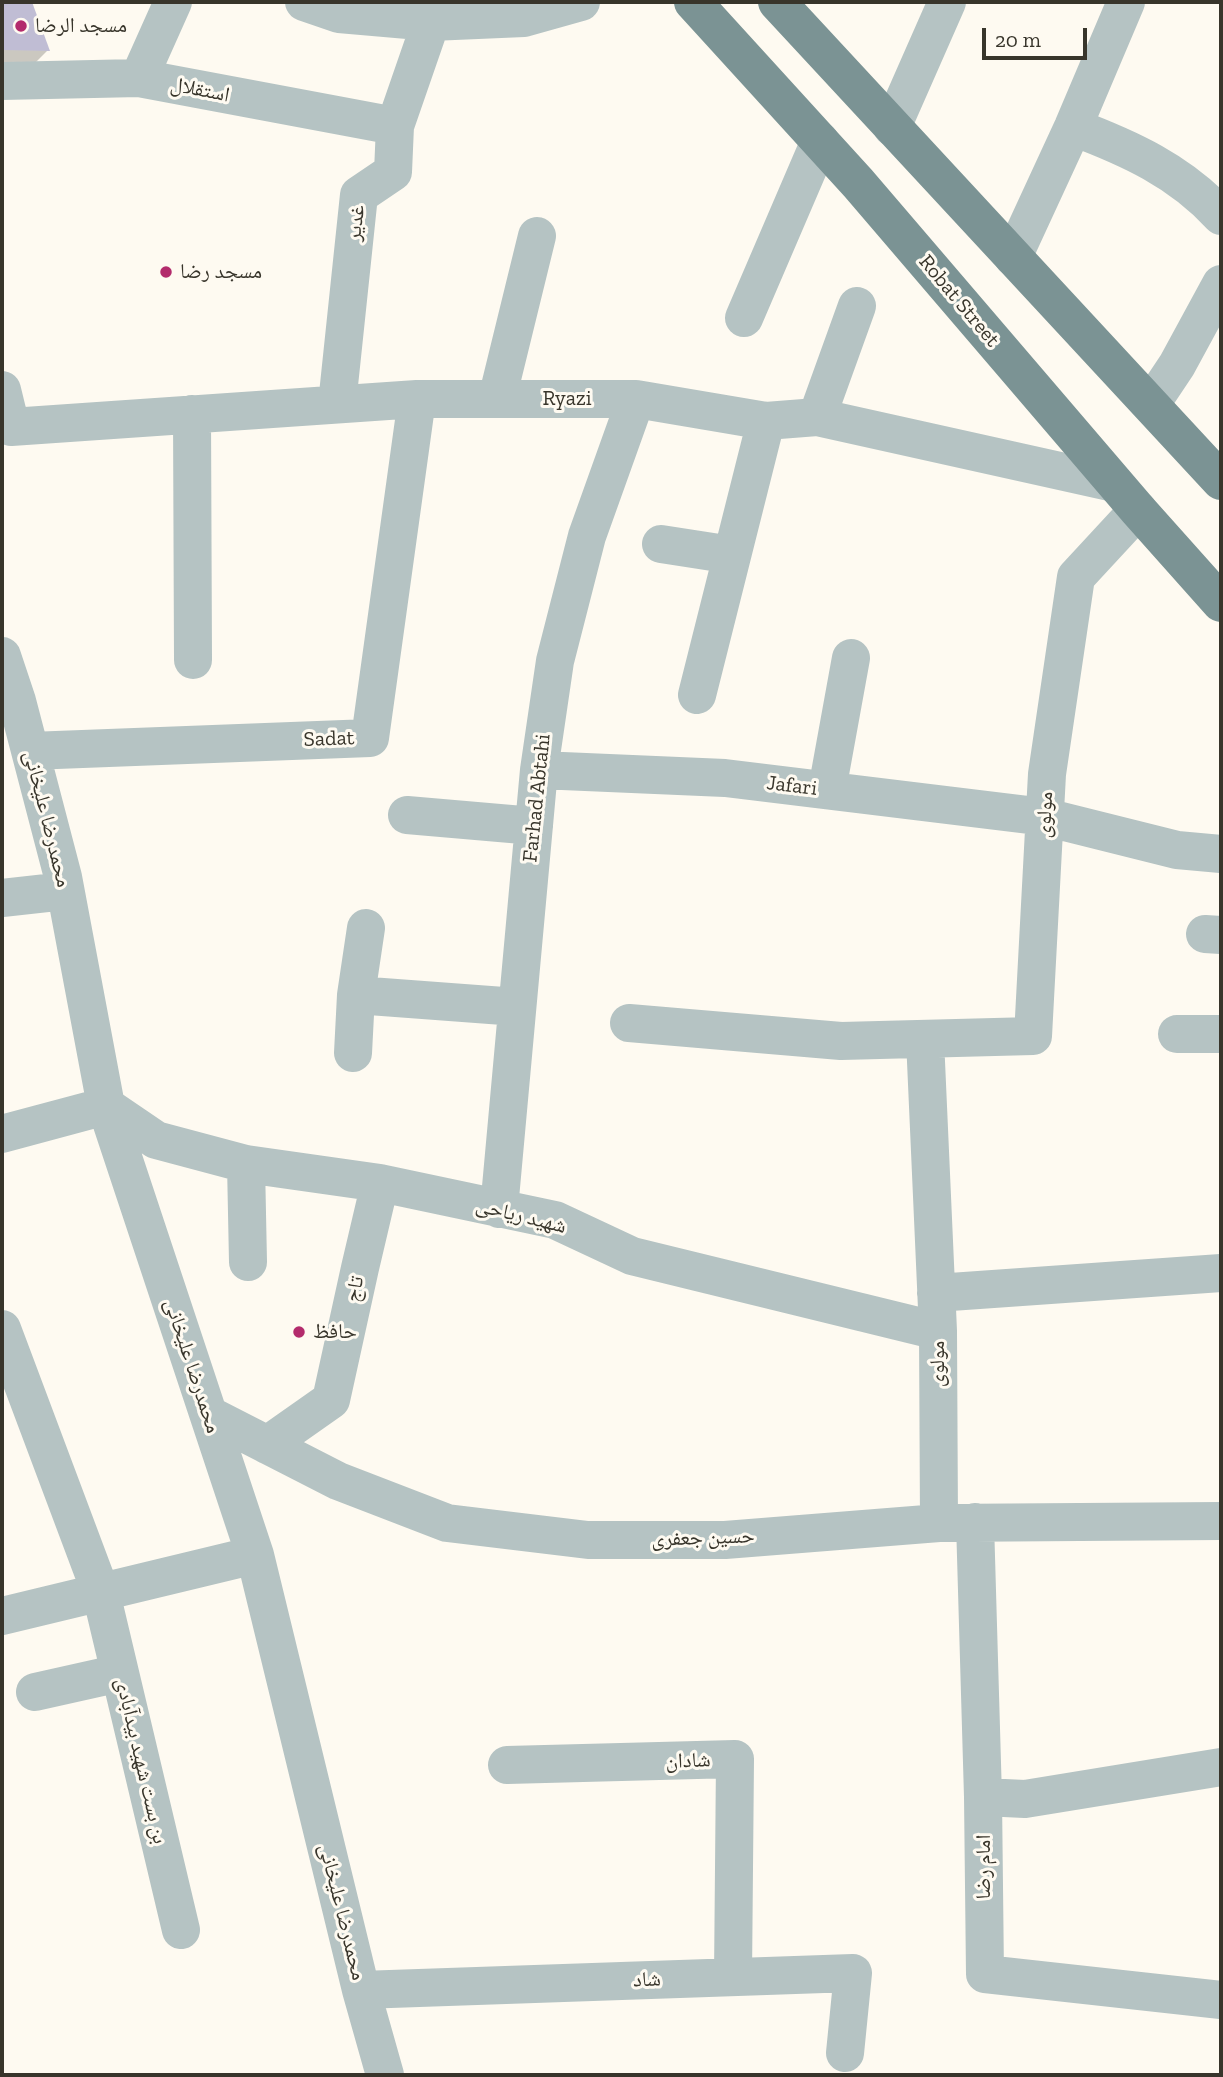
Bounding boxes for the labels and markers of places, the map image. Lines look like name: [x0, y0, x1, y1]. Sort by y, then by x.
place label: مسجد الرضا: [35, 13, 127, 39]
marker: مسجد الرضا: [13, 18, 29, 34]
place label: مسجد رضا: [180, 259, 262, 285]
marker: مسجد رضا: [158, 264, 174, 280]
place label: حافظ: [313, 1319, 357, 1345]
marker: حافظ: [291, 1324, 307, 1340]

